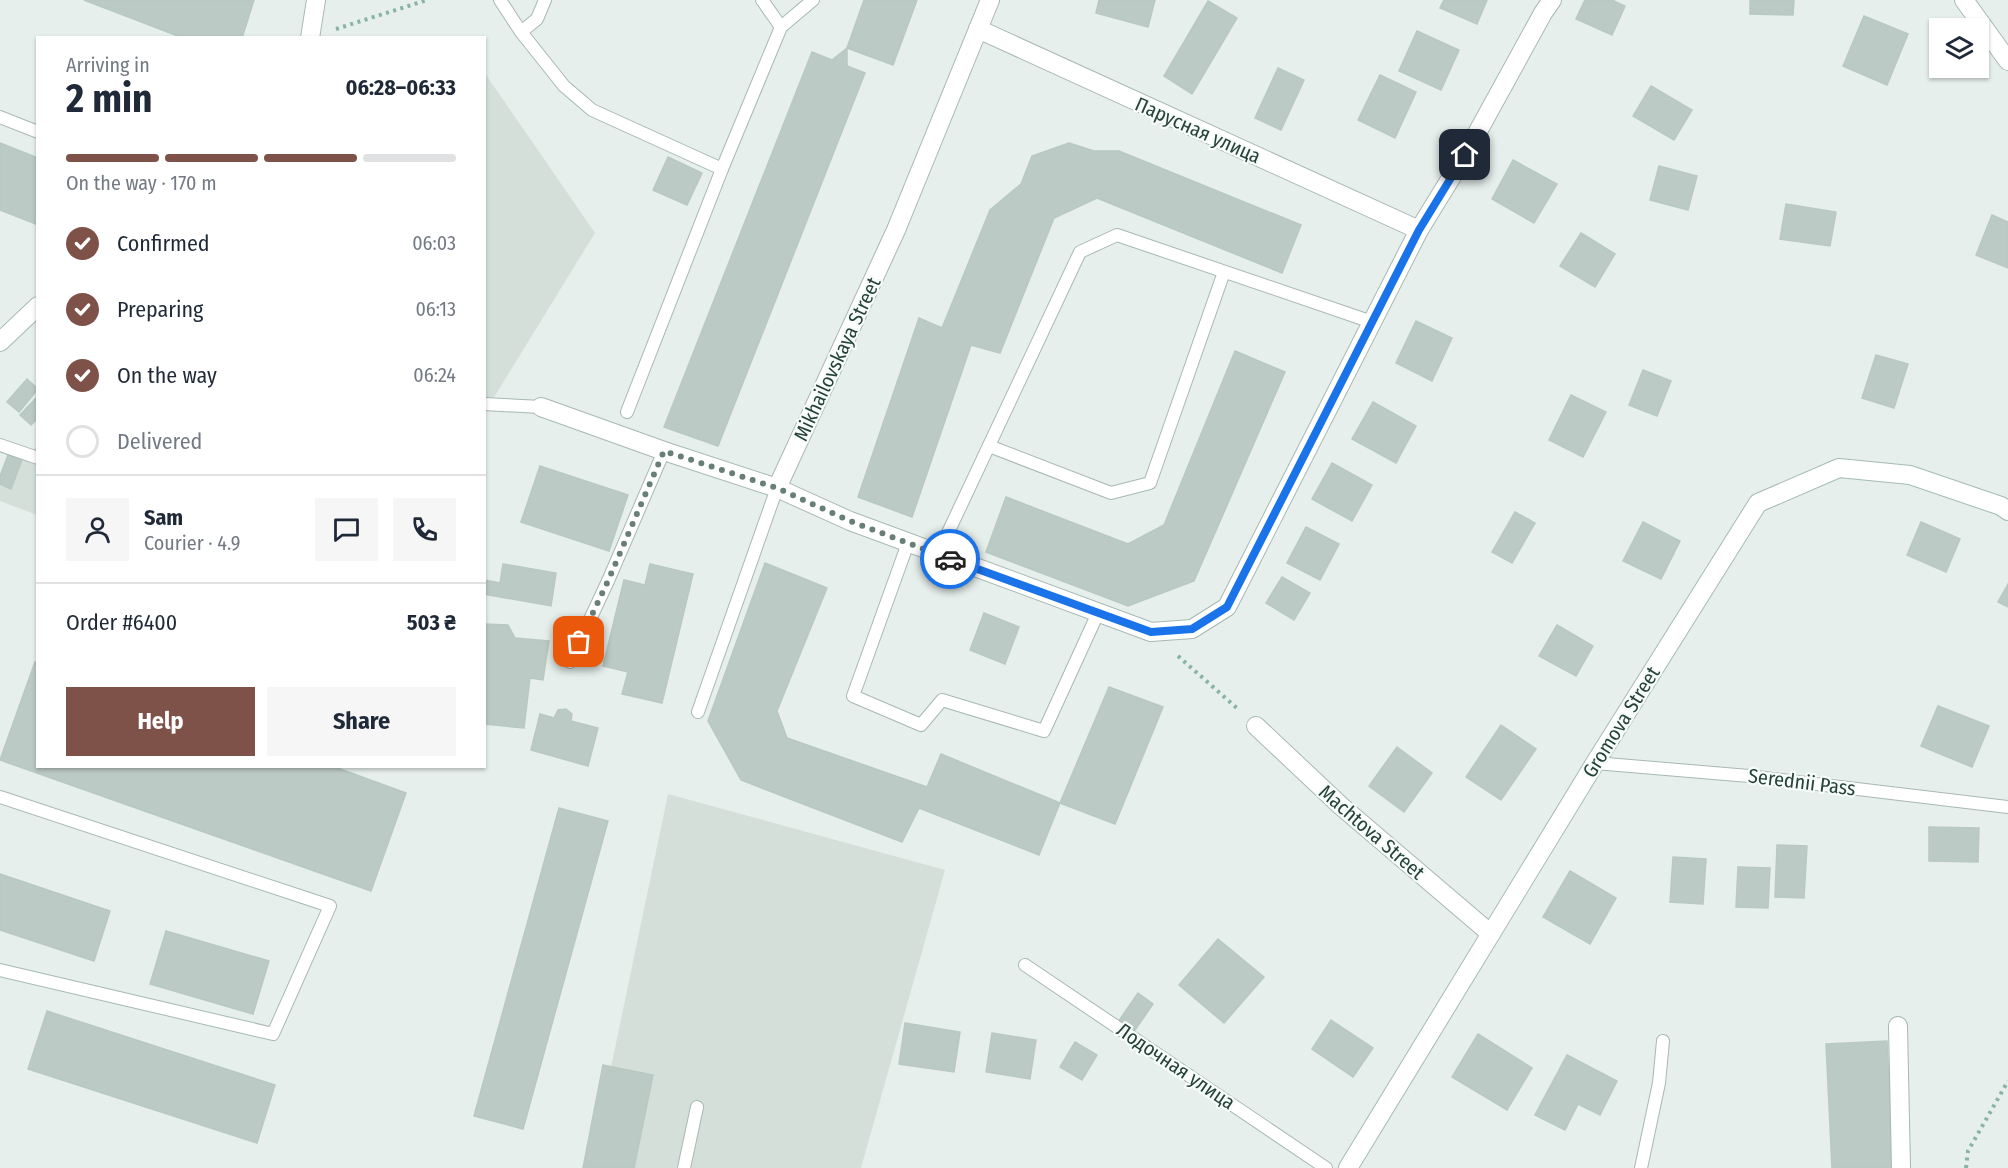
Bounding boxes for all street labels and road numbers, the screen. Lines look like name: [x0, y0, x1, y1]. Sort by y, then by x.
street label: Парусная улица: [1131, 92, 1265, 168]
street label: Mikhailovskaya Street: [789, 273, 886, 445]
street label: Gromova Street: [1577, 662, 1665, 782]
street label: Serednii Pass: [1747, 764, 1857, 800]
street label: Machtova Street: [1314, 780, 1430, 885]
street label: Лодочная улица: [1112, 1018, 1240, 1114]

